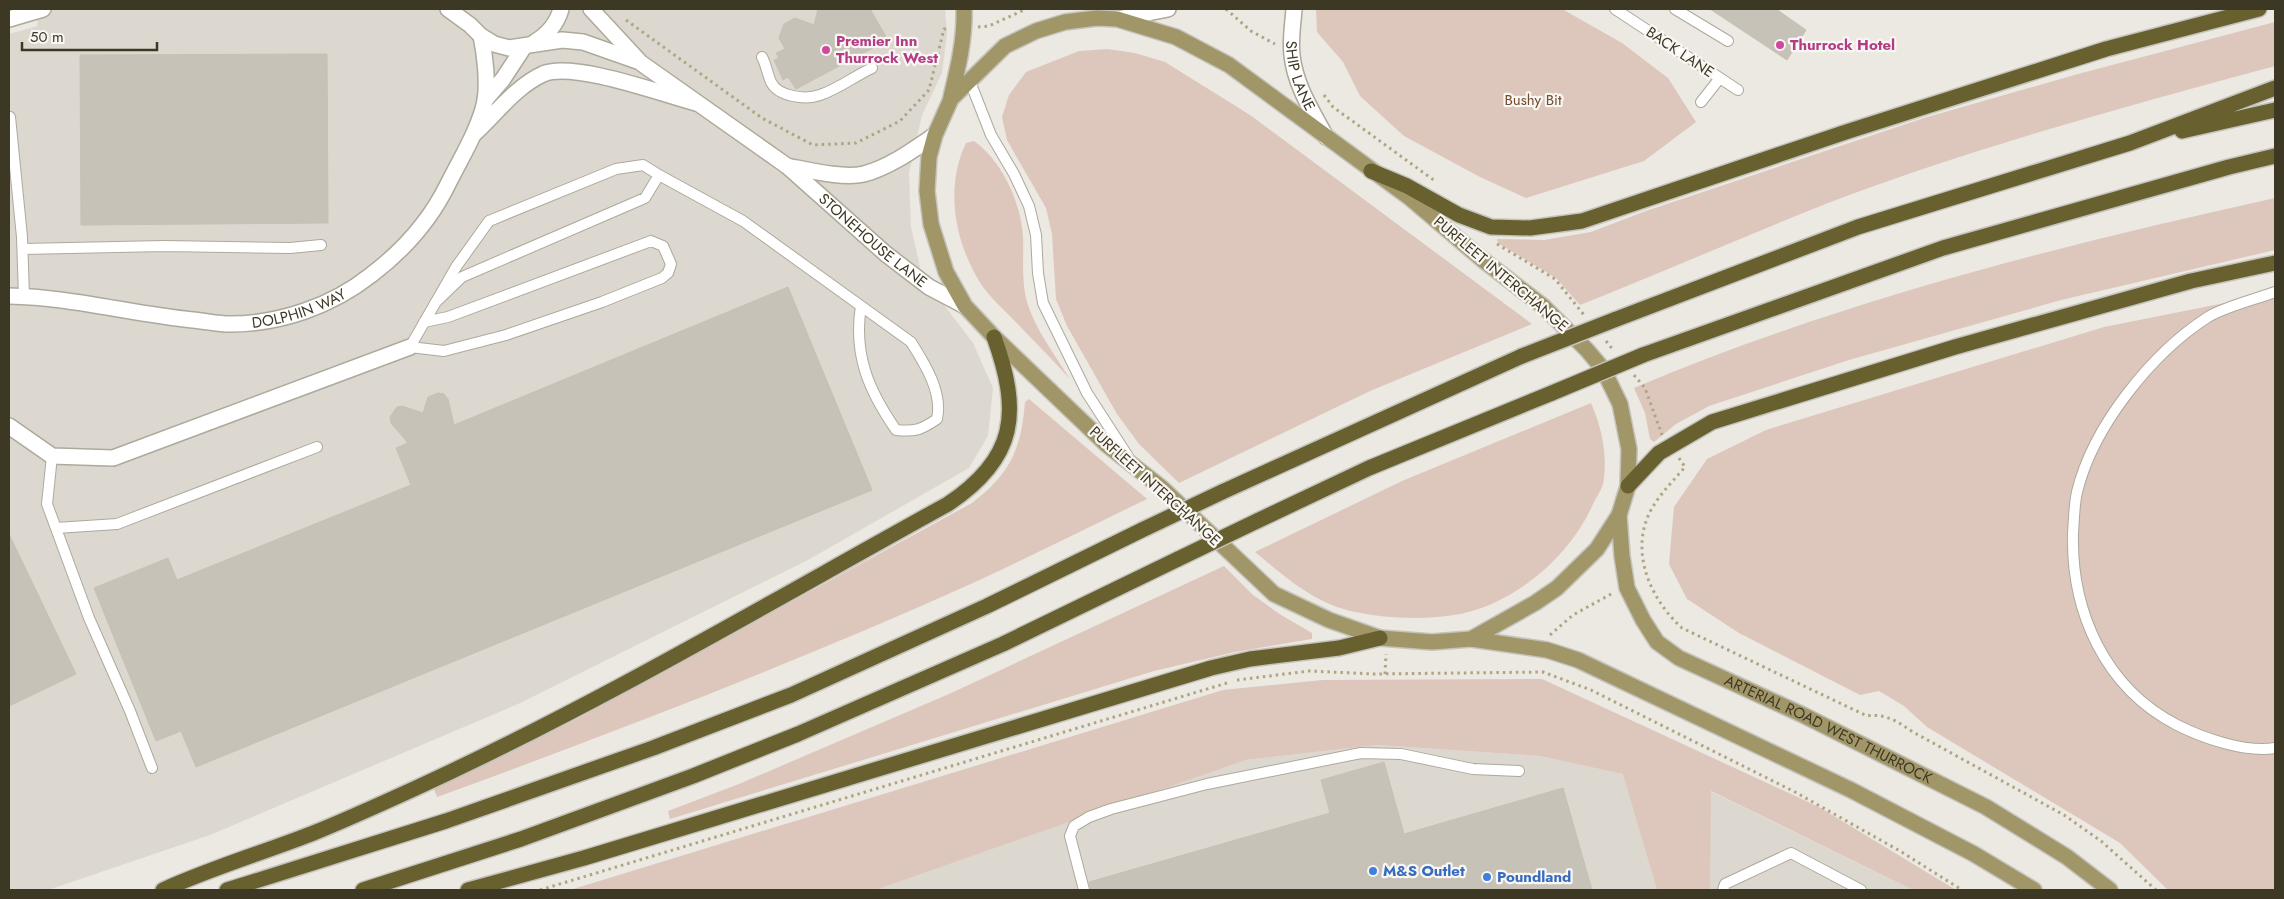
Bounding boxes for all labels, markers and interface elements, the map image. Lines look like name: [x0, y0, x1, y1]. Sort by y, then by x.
scale bar: [22, 20, 158, 52]
street label: BACK LANE: [1642, 21, 1718, 83]
text: 50 m: [30, 26, 64, 48]
place label: Premier Inn Thurrock West: [836, 30, 938, 69]
place label: Thurrock Hotel: [1790, 34, 1895, 56]
marker: Thurrock Hotel: [1774, 39, 1786, 51]
street label: SHIP LANE: [1280, 41, 1321, 115]
marker: Premier Inn Thurrock West: [820, 44, 832, 56]
park label: Bushy Bit: [1504, 89, 1562, 111]
street label: STONEHOUSE LANE: [814, 188, 932, 293]
street label: PURFLEET INTERCHANGE: [1429, 211, 1573, 337]
street label: DOLPHIN WAY: [251, 283, 351, 334]
street label: PURFLEET INTERCHANGE: [1085, 421, 1225, 551]
street label: ARTERIAL ROAD WEST THURROCK: [1721, 669, 1936, 789]
place label: M&S Outlet: [1383, 860, 1465, 882]
marker: M&S Outlet: [1367, 865, 1379, 877]
place label: Poundland: [1497, 866, 1571, 888]
marker: Poundland: [1481, 871, 1493, 883]

